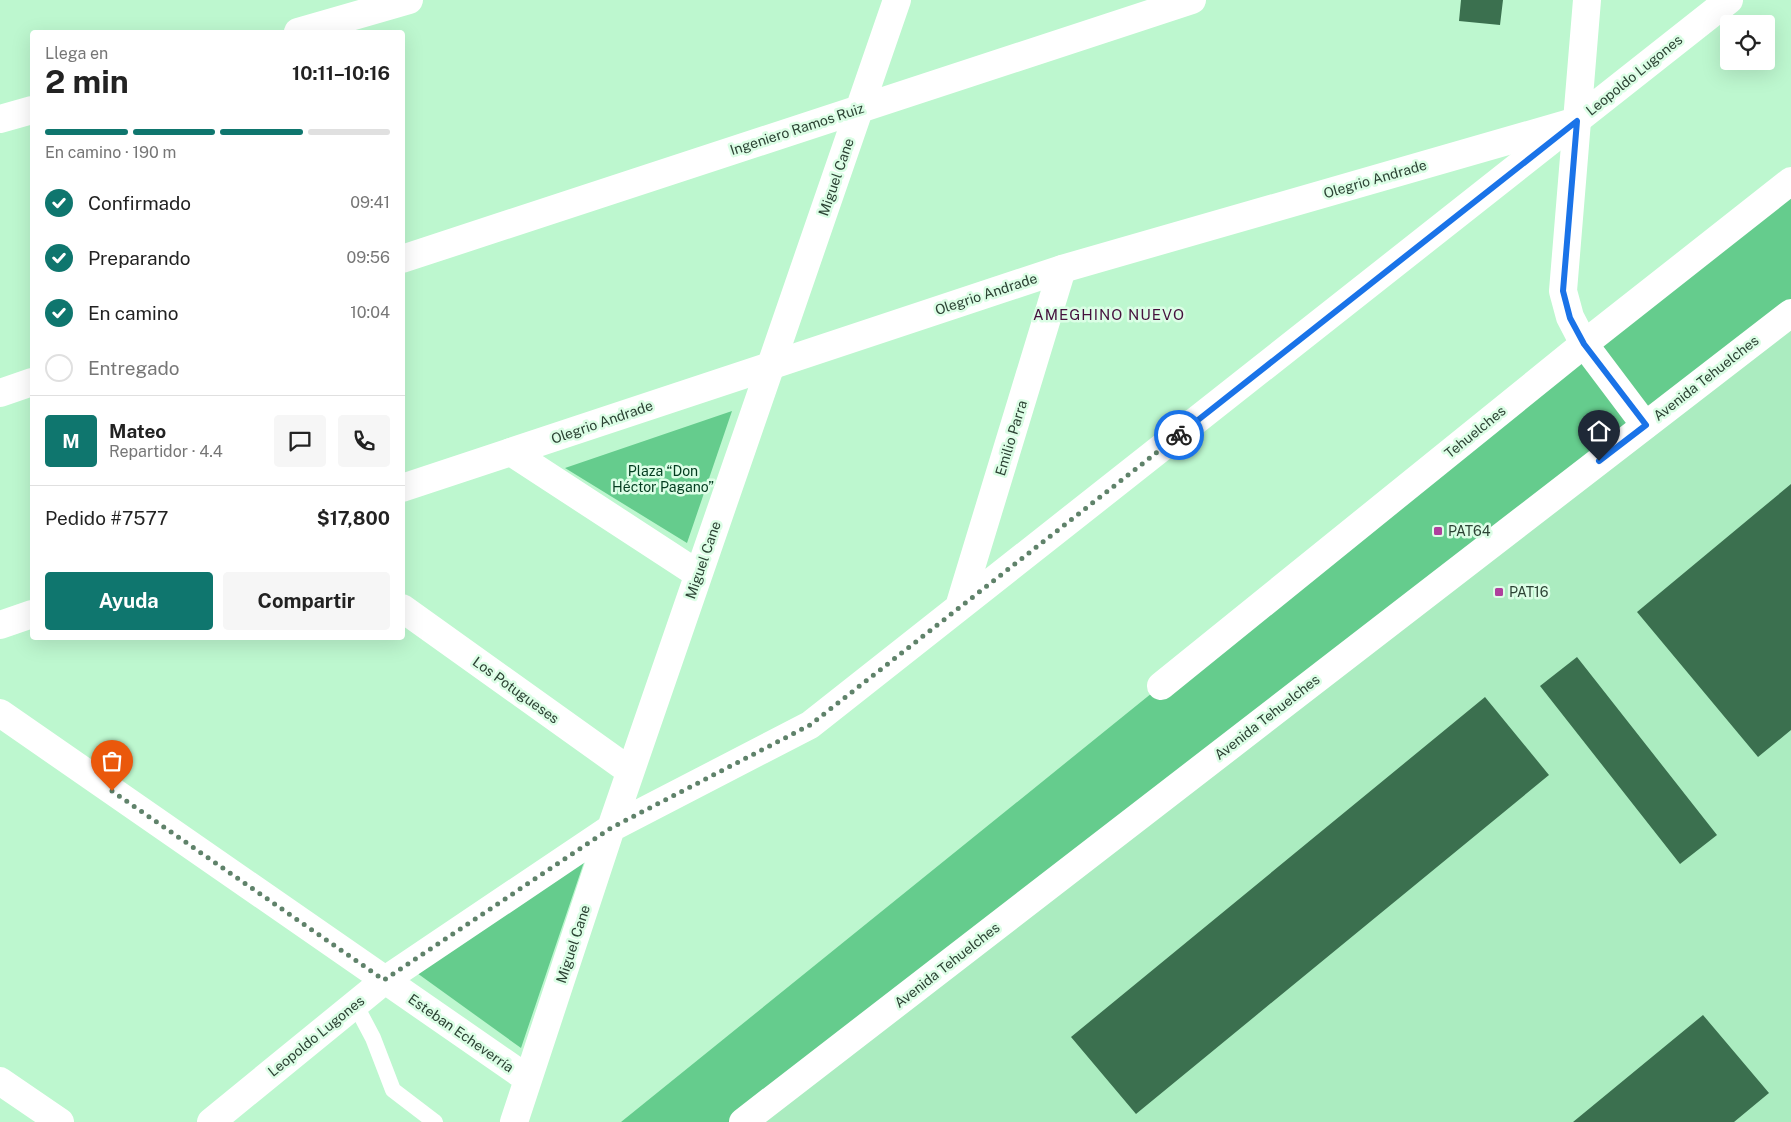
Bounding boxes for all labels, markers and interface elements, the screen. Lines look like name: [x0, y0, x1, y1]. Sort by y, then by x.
map controls: [1720, 15, 1775, 70]
button: locate: [1720, 15, 1775, 70]
street label: Leopoldo Lugones: [1583, 31, 1685, 119]
text: Llega en: [45, 44, 108, 63]
text: 10:11–10:16: [292, 62, 390, 84]
text: 2 min: [45, 63, 129, 100]
street label: Ingeniero Ramos Ruiz: [728, 100, 866, 158]
street label: Miguel Cane: [815, 136, 857, 218]
text: En camino · 190 m: [45, 143, 176, 162]
street label: Olegrio Andrade: [1322, 157, 1428, 201]
icon: check: [45, 189, 73, 217]
text: Confirmado: [88, 192, 191, 214]
text: 09:41: [350, 193, 390, 212]
icon: check: [45, 244, 73, 272]
text: Preparando: [88, 247, 190, 269]
text: 09:56: [347, 248, 390, 267]
street label: Olegrio Andrade: [933, 270, 1039, 318]
icon: check: [45, 299, 73, 327]
text: En camino: [88, 302, 179, 324]
text: 10:04: [350, 303, 390, 322]
district label: AMEGHINO NUEVO: [1033, 306, 1185, 323]
street label: Avenida Tehuelches: [1650, 332, 1762, 424]
text: Entregado: [88, 357, 180, 379]
street label: Olegrio Andrade: [549, 397, 655, 447]
street label: Emilio Parra: [992, 398, 1030, 478]
street label: Tehuelches: [1441, 403, 1509, 461]
courier: [1154, 410, 1204, 460]
pin: [1578, 410, 1620, 461]
button: chat: [274, 415, 326, 467]
button: phone: [338, 415, 390, 467]
icon: home: [1585, 417, 1613, 445]
text: Mateo: [109, 420, 166, 442]
icon: bike: [1165, 421, 1193, 449]
text: M: [62, 430, 80, 452]
text: Repartidor · 4.4: [109, 442, 223, 461]
park label: Plaza “Don Héctor Pagano”: [612, 463, 714, 495]
text: Pedido #7577: [45, 507, 169, 529]
text: $17,800: [317, 507, 390, 529]
street label: Miguel Cane: [682, 519, 724, 601]
place label: PAT64: [1448, 523, 1491, 539]
marker: PAT64: [1432, 525, 1444, 537]
button: Ayuda: [45, 572, 213, 630]
button: Compartir: [223, 572, 390, 630]
place label: PAT16: [1509, 584, 1549, 600]
marker: PAT16: [1493, 586, 1505, 598]
street label: Los Potugueses: [470, 653, 562, 727]
street label: Avenida Tehuelches: [1211, 671, 1323, 763]
pin: [91, 740, 133, 791]
icon: bag: [98, 747, 126, 775]
street label: Miguel Cane: [553, 903, 593, 985]
street label: Avenida Tehuelches: [891, 919, 1003, 1011]
street label: Esteban Echeverría: [405, 991, 517, 1075]
street label: Leopoldo Lugones: [265, 992, 367, 1080]

